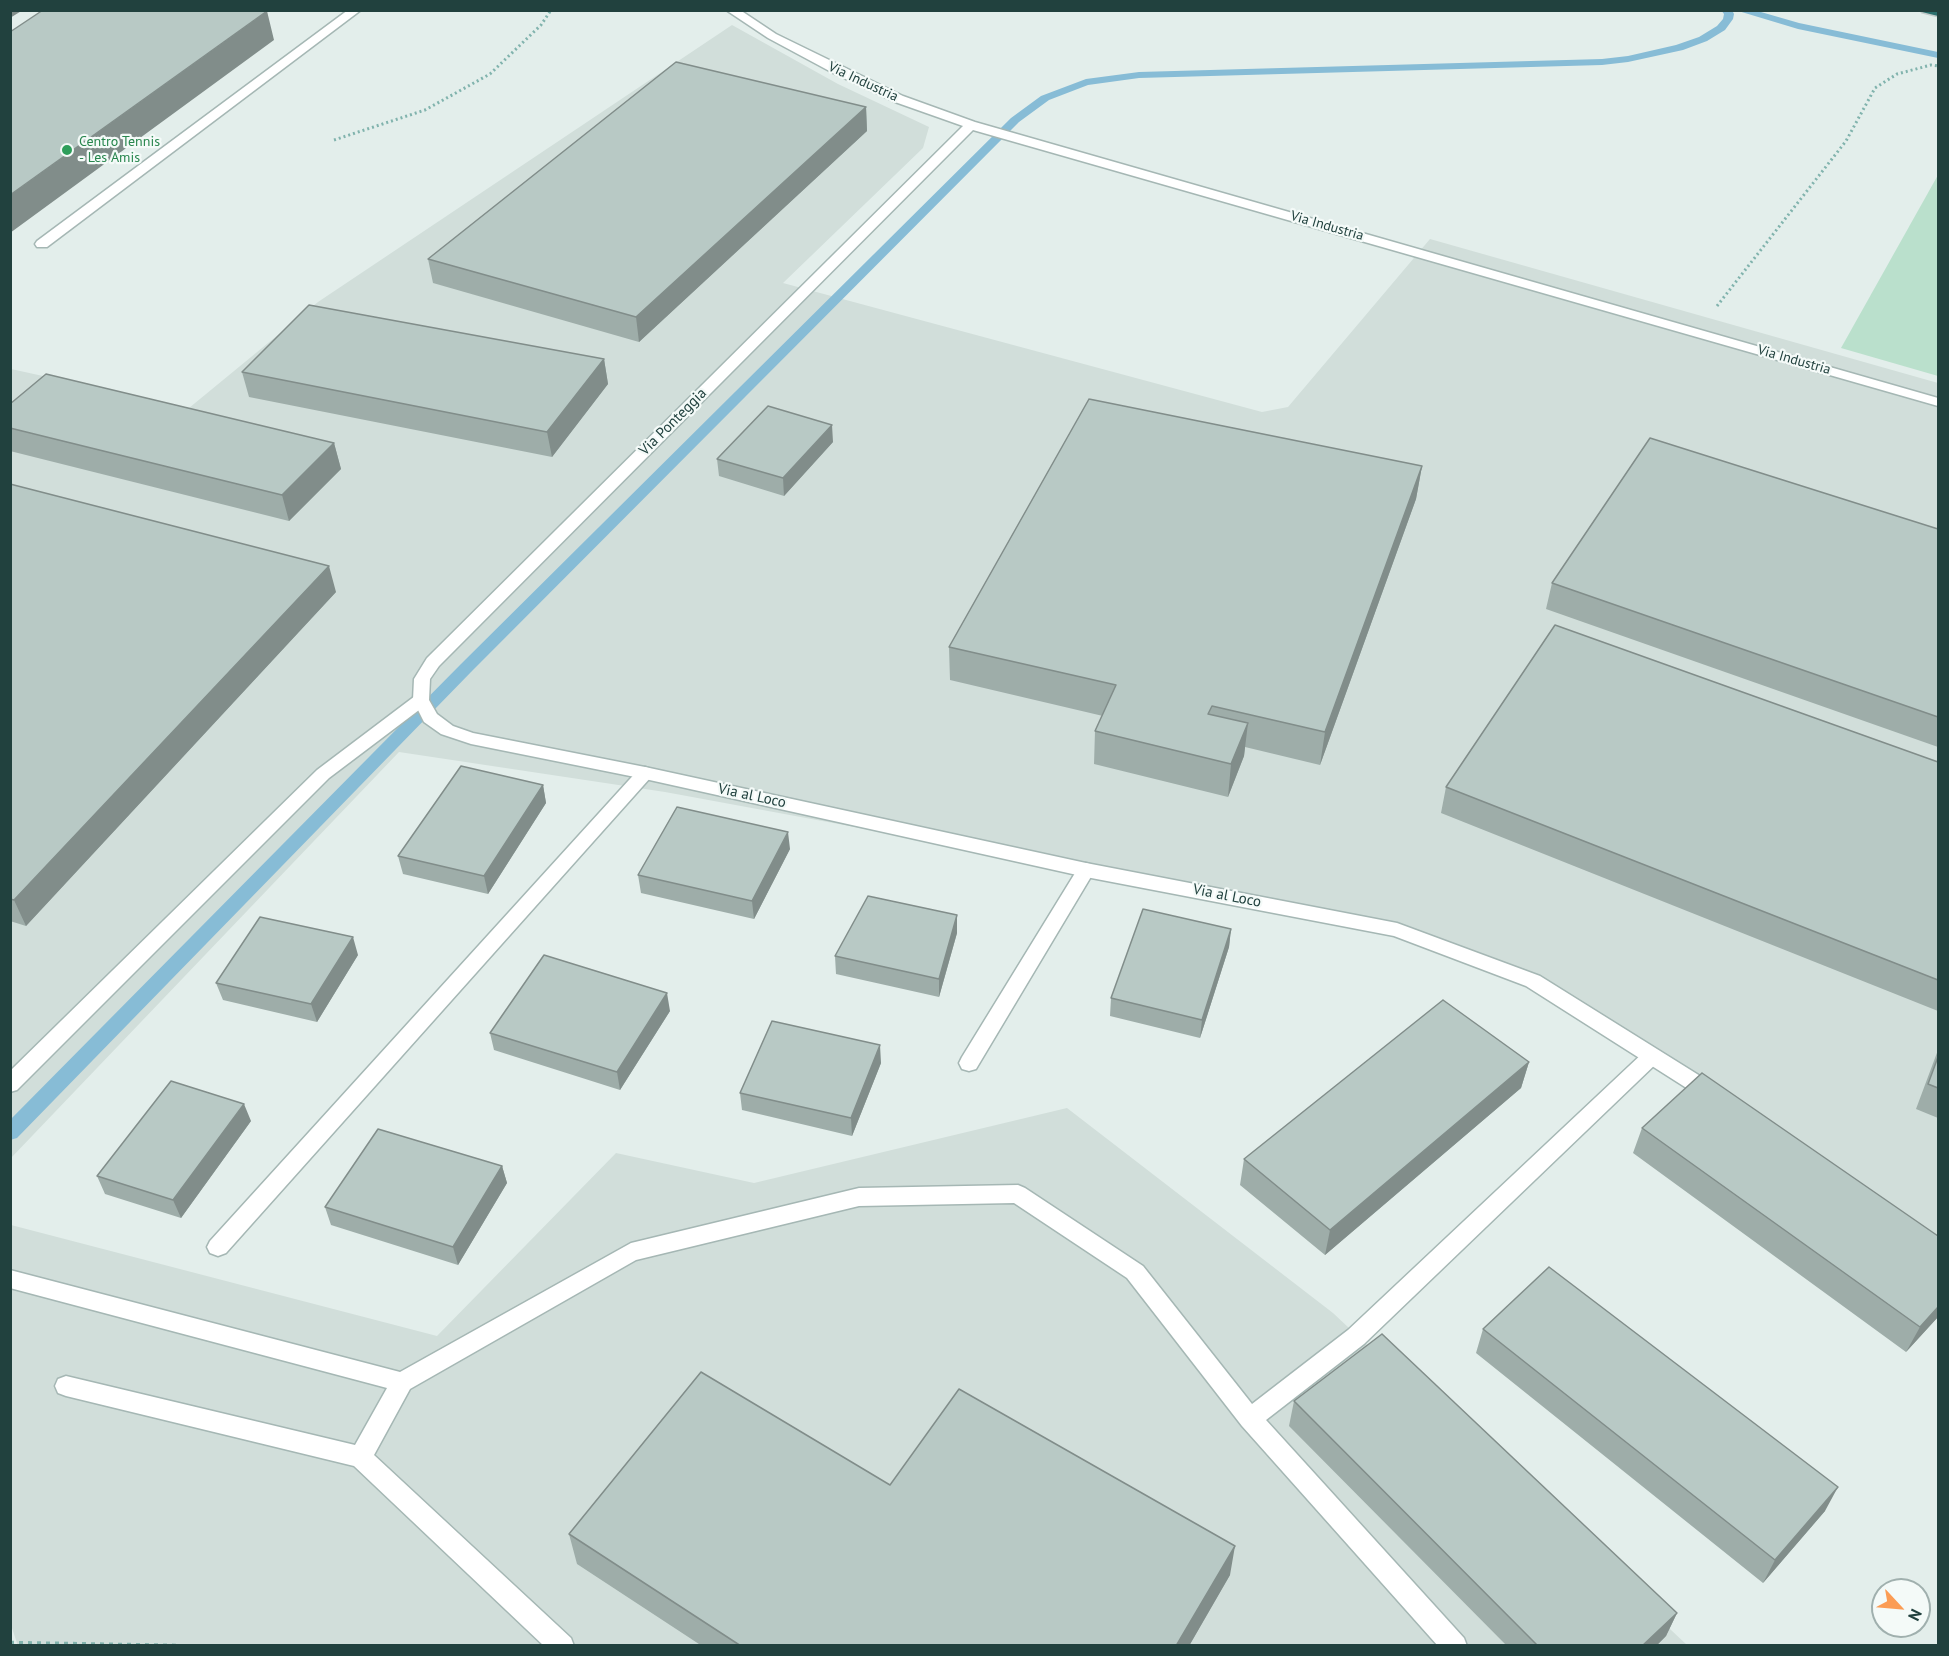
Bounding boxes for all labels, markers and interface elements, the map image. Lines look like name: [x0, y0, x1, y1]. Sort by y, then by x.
street label: Via Industria: [825, 58, 901, 106]
place label: Centro Tennis - Les Amis: [79, 134, 160, 166]
marker: Centro Tennis - Les Amis: [60, 143, 74, 157]
street label: Via Industria: [1288, 208, 1366, 244]
street label: Via Industria: [1755, 342, 1833, 378]
street label: Via Ponteggia: [636, 385, 710, 459]
street label: Via al Loco: [716, 780, 788, 812]
street label: Via al Loco: [1191, 881, 1263, 911]
north arrow: [1871, 1578, 1931, 1638]
text: N: [1904, 1606, 1927, 1624]

